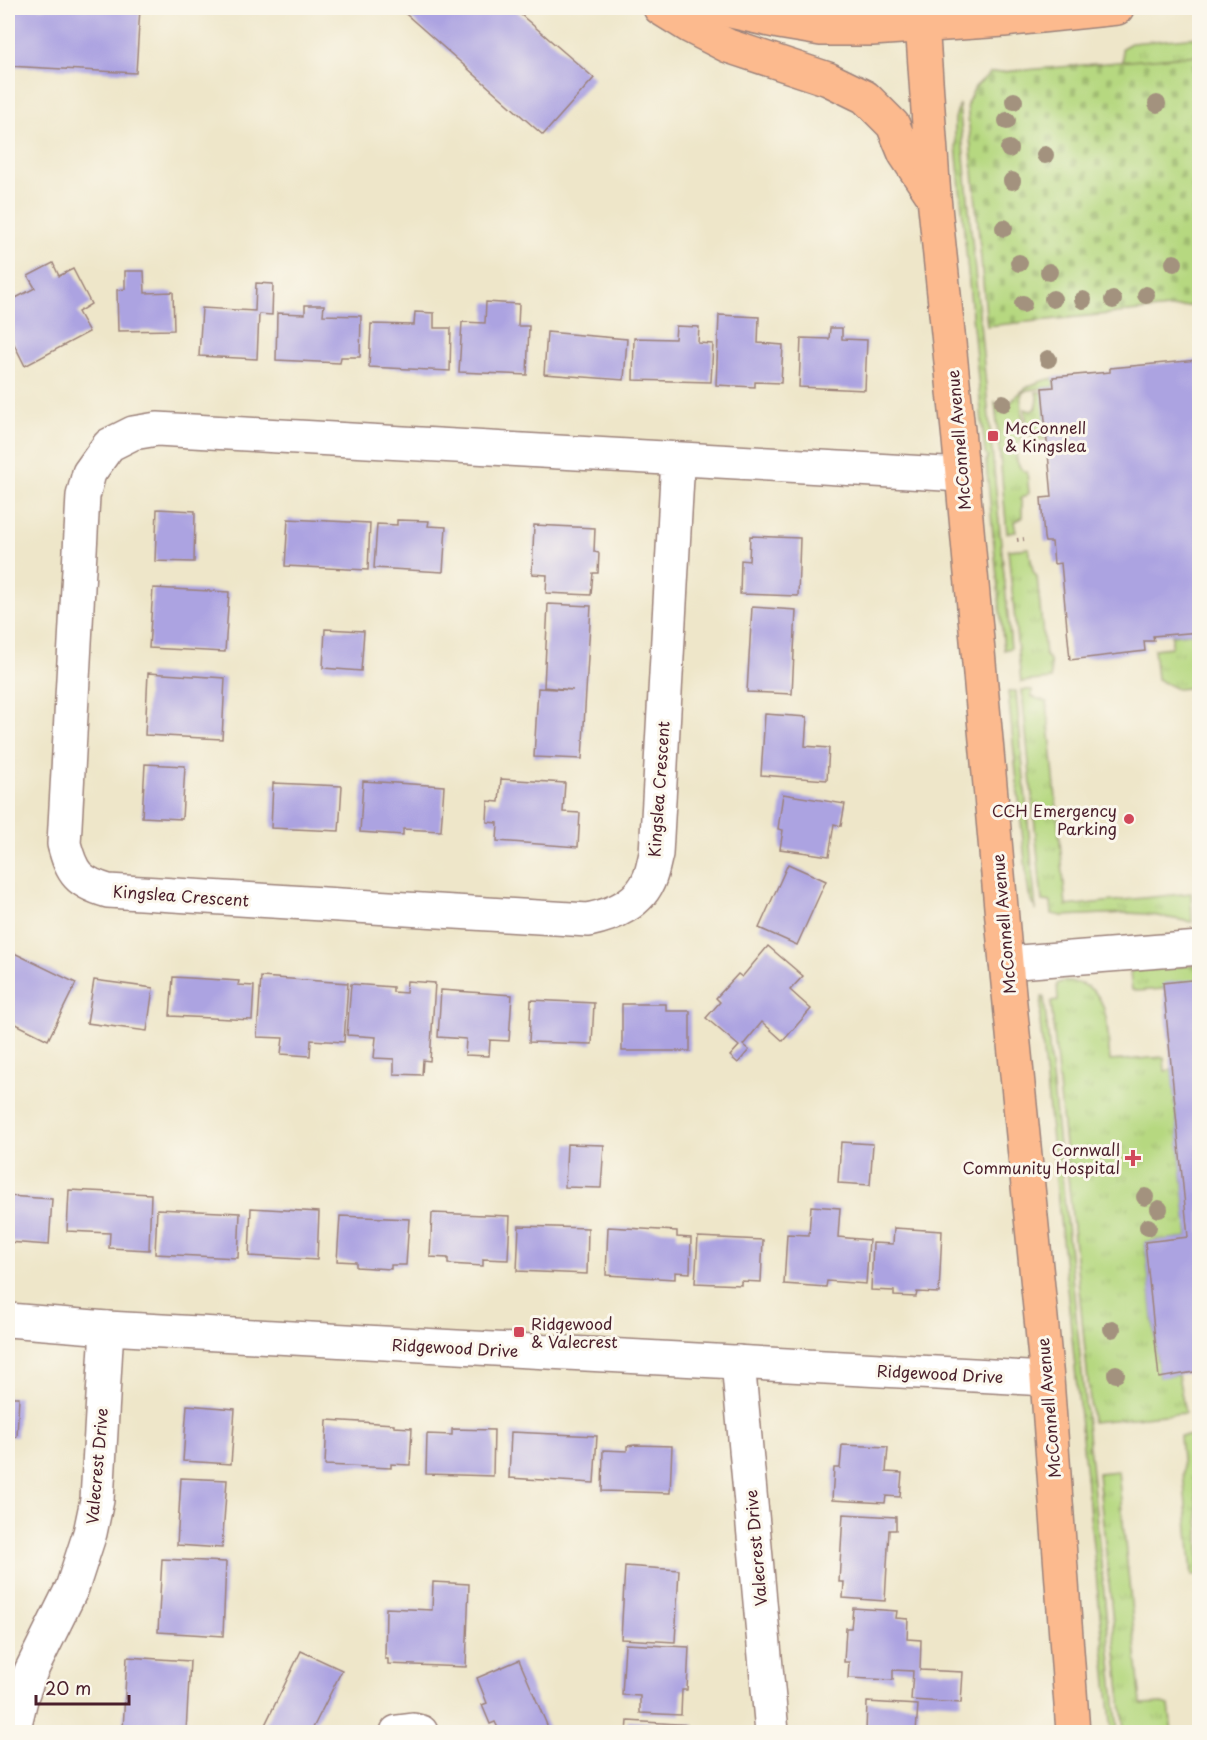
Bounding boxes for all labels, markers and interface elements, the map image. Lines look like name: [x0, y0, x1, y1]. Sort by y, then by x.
street label: McConnell Avenue: [940, 369, 976, 511]
place label: McConnell & Kingslea: [1005, 415, 1086, 457]
marker: McConnell & Kingslea: [986, 429, 1000, 443]
street label: Kingslea Crescent: [641, 720, 675, 858]
place label: CCH Emergency Parking: [992, 798, 1117, 840]
marker: CCH Emergency Parking: [1122, 812, 1136, 826]
street label: McConnell Avenue: [985, 853, 1021, 995]
street label: Kingslea Crescent: [112, 878, 250, 912]
place label: Cornwall Community Hospital: [963, 1137, 1120, 1179]
marker: Cornwall Community Hospital: [1124, 1149, 1142, 1167]
place label: Ridgewood & Valecrest: [531, 1311, 618, 1353]
marker: Ridgewood & Valecrest: [512, 1325, 526, 1339]
street label: Ridgewood Drive: [391, 1332, 519, 1362]
street label: McConnell Avenue: [1030, 1337, 1066, 1479]
street label: Ridgewood Drive: [876, 1358, 1004, 1388]
street label: Valecrest Drive: [79, 1407, 113, 1525]
street label: Valecrest Drive: [738, 1489, 772, 1607]
scale bar: [36, 1668, 129, 1706]
text: 20 m: [45, 1674, 91, 1701]

